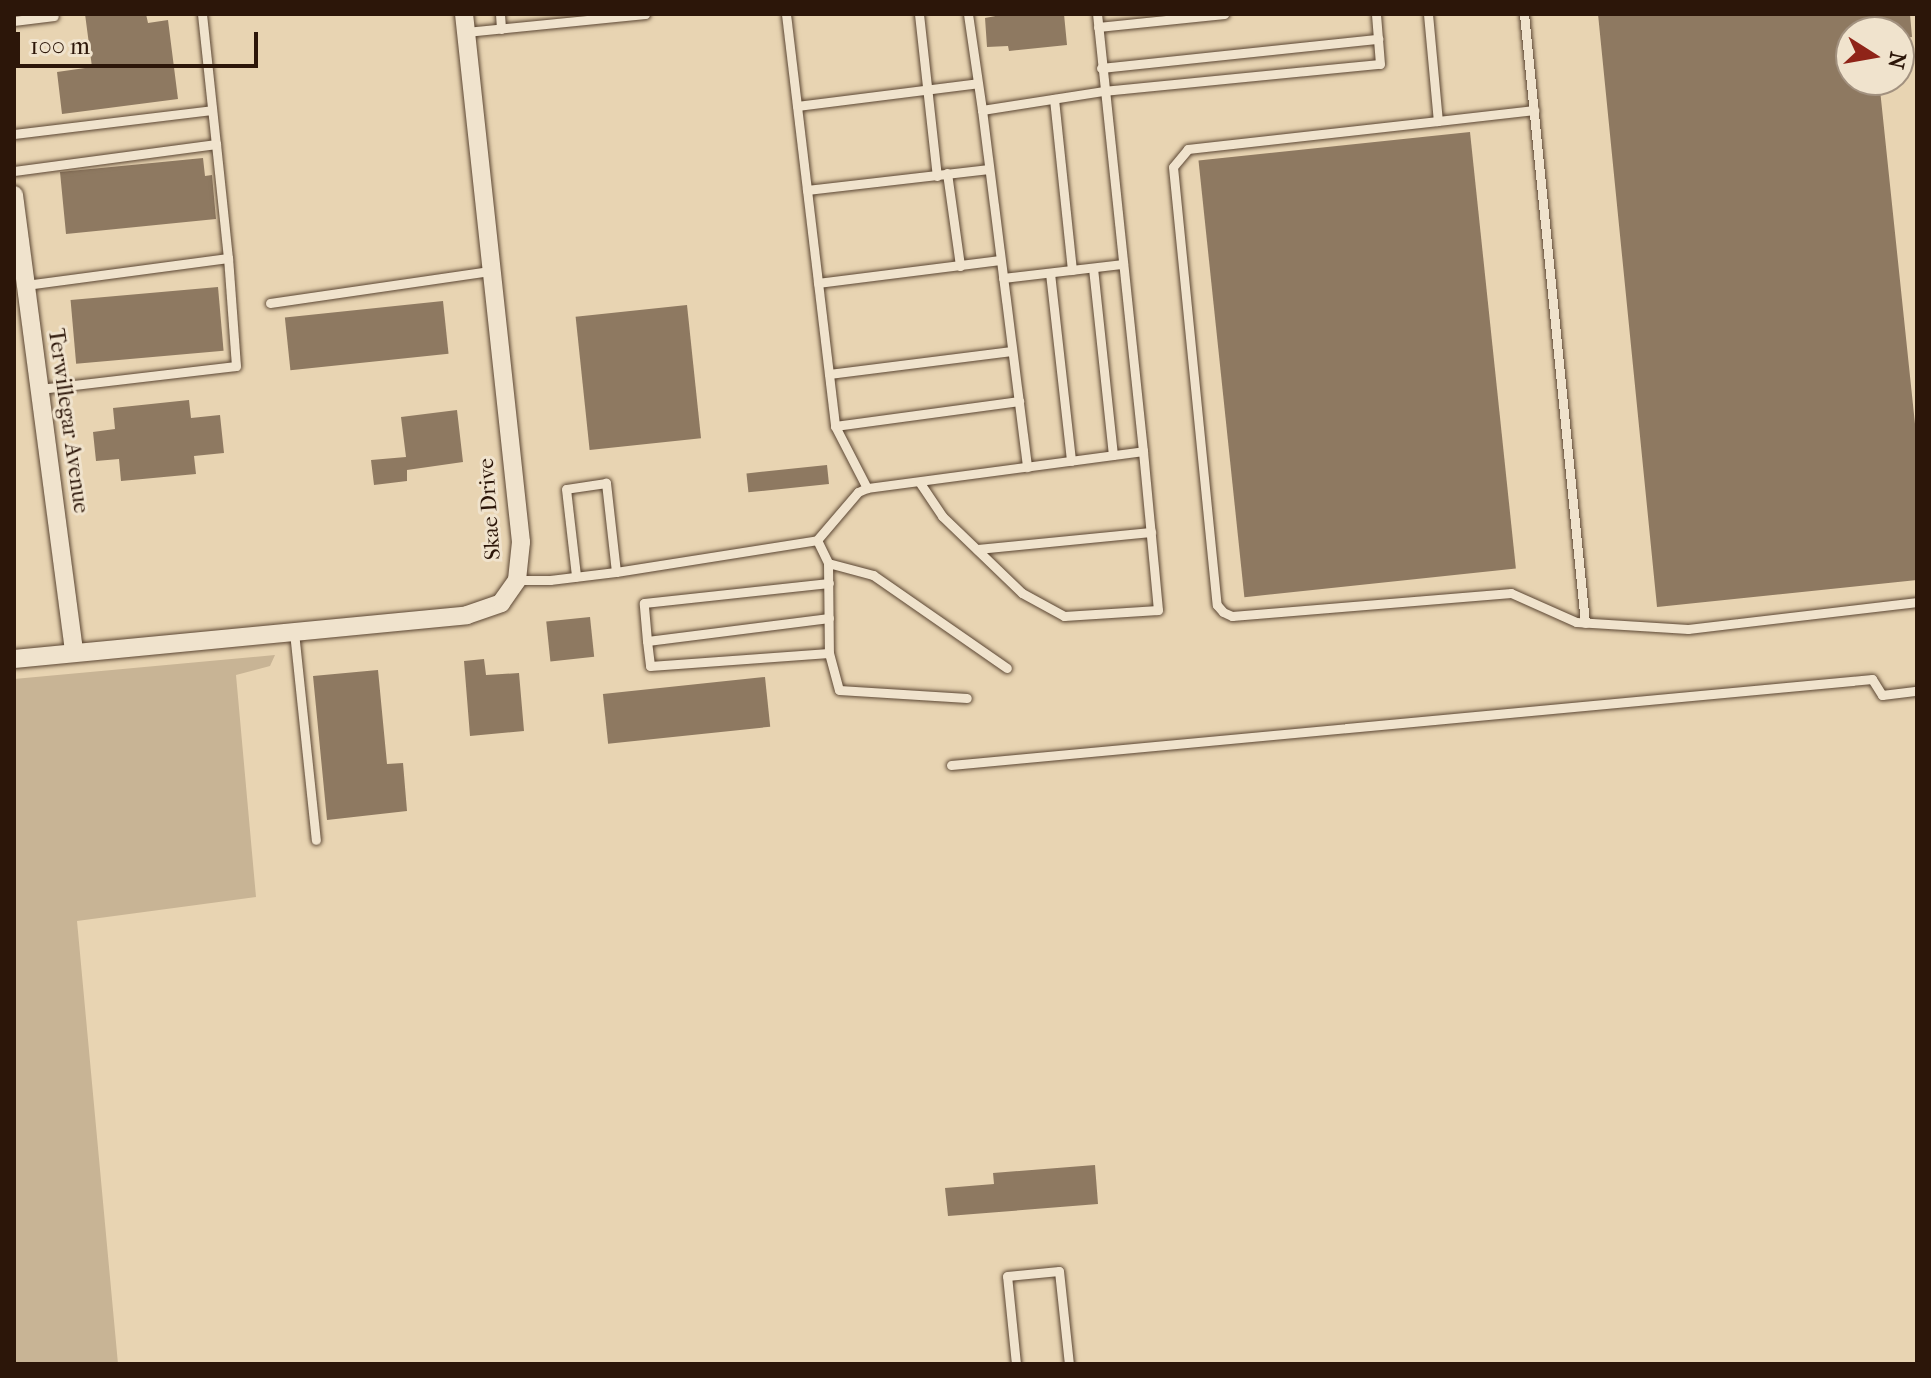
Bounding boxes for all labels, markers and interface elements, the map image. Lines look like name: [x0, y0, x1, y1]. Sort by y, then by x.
scale bar: [20, 16, 262, 66]
north arrow: [1835, 16, 1915, 96]
text: 100 m: [30, 32, 90, 60]
text: N: [1882, 50, 1911, 71]
street label: Terwillegar Avenue: [42, 327, 94, 515]
street label: Skae Drive: [473, 457, 507, 561]

